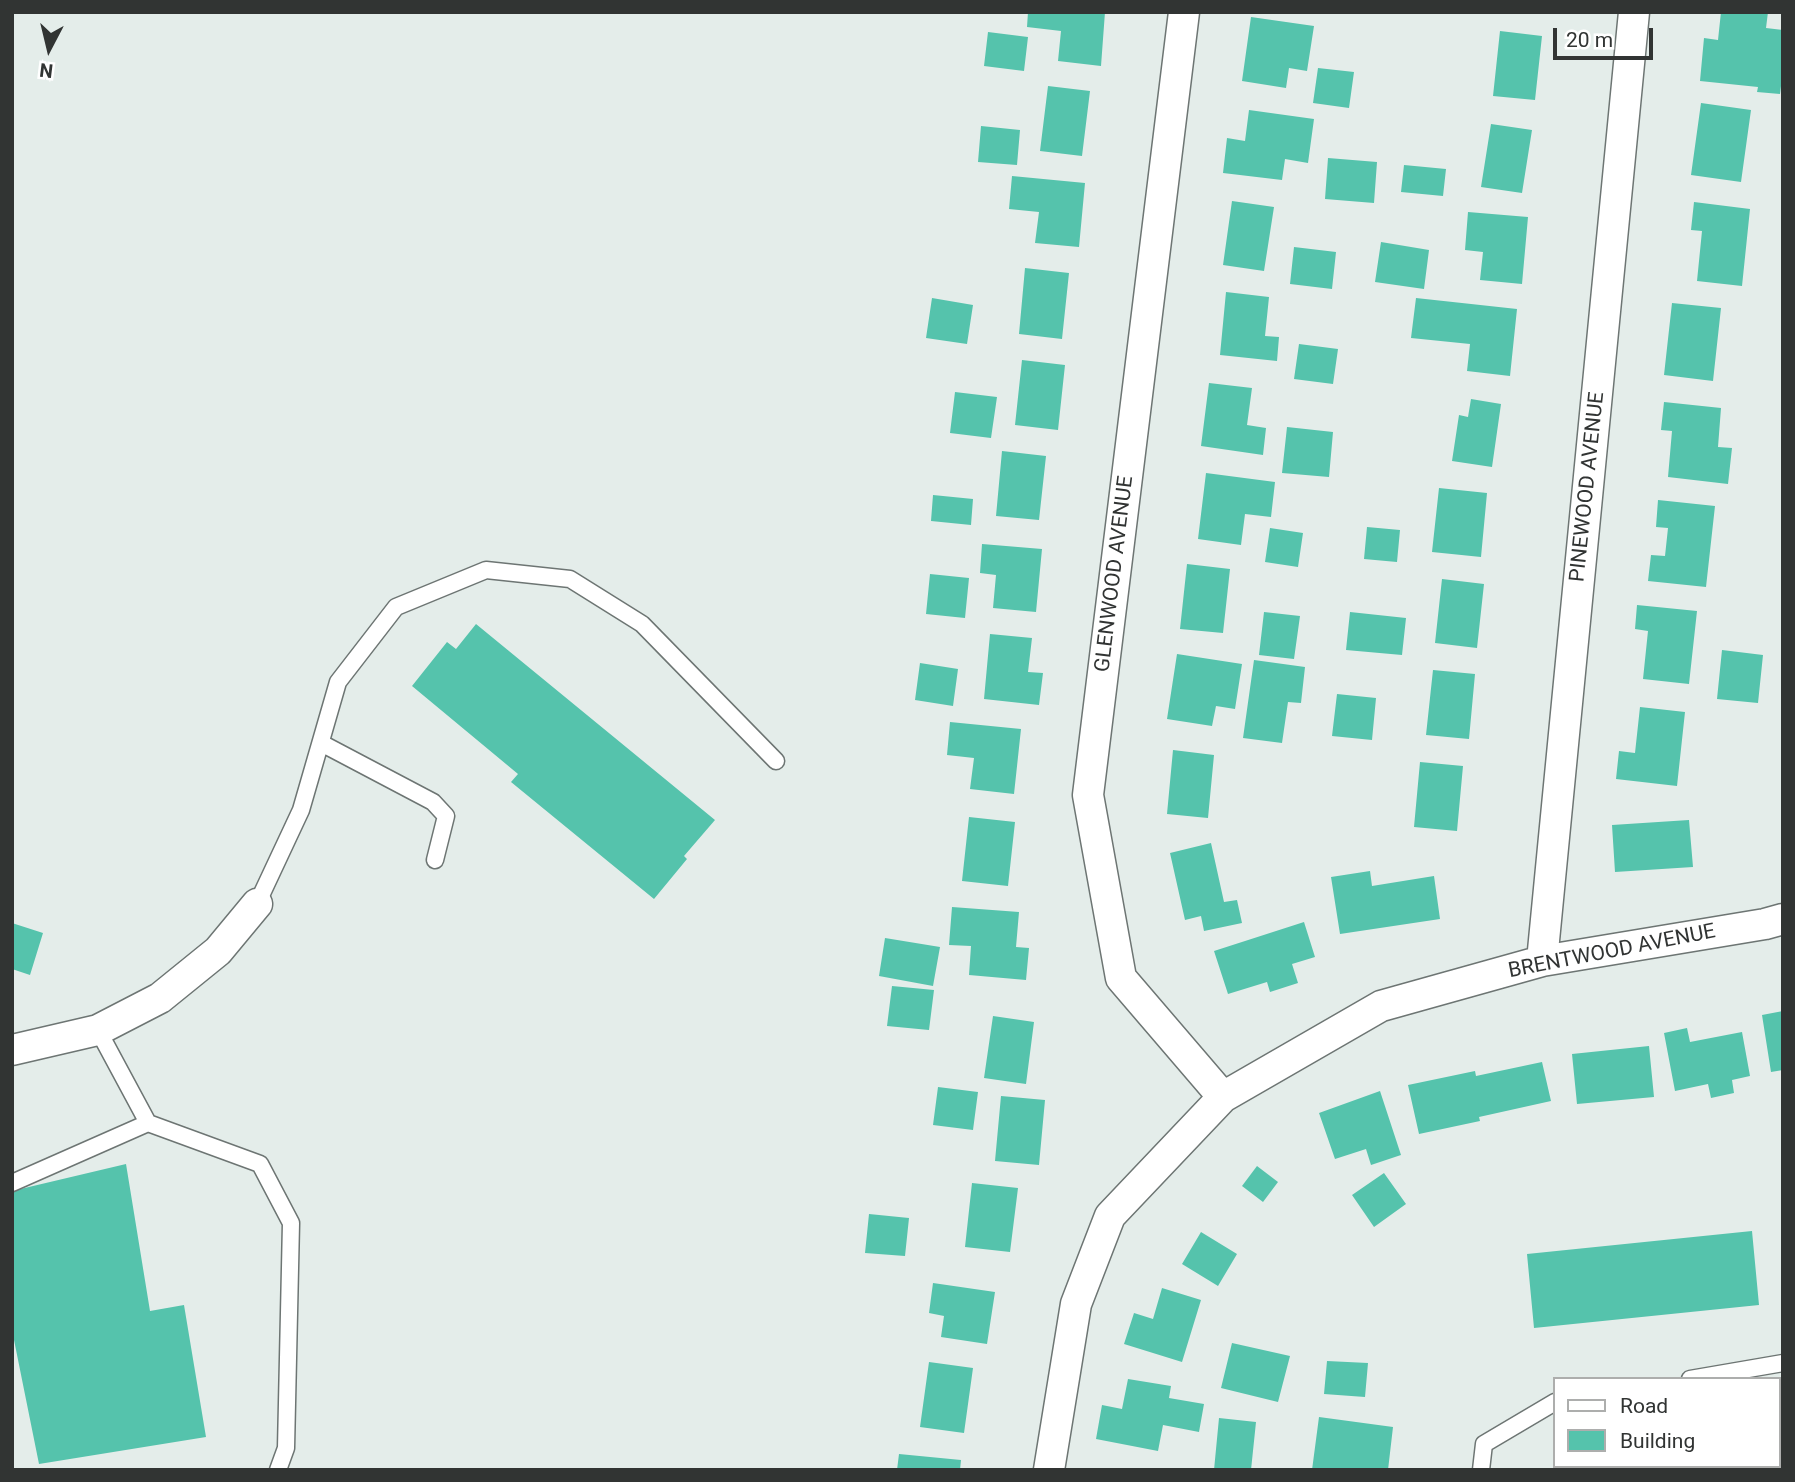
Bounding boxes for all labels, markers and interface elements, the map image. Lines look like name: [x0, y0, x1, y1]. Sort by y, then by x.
north arrow: [14, 14, 84, 84]
scale bar: [1557, 14, 1657, 58]
text: 20 m: [1566, 28, 1613, 52]
text: N: [38, 58, 54, 83]
street label: PINEWOOD AVENUE: [1565, 391, 1611, 583]
street label: GLENWOOD AVENUE: [1090, 474, 1140, 674]
street label: BRENTWOOD AVENUE: [1506, 920, 1718, 984]
legend: [1554, 1377, 1781, 1468]
text: Road: [1620, 1394, 1668, 1418]
text: Building: [1620, 1429, 1695, 1453]

